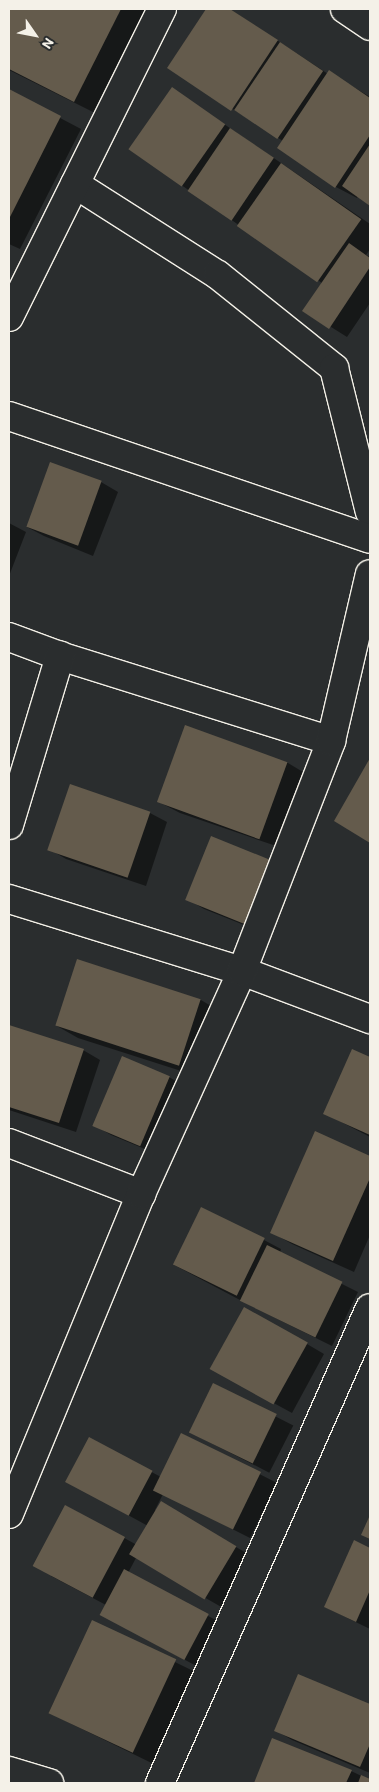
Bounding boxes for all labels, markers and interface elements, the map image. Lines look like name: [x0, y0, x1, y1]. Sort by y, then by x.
north arrow: [10, 10, 60, 60]
text: N: [38, 35, 58, 52]

